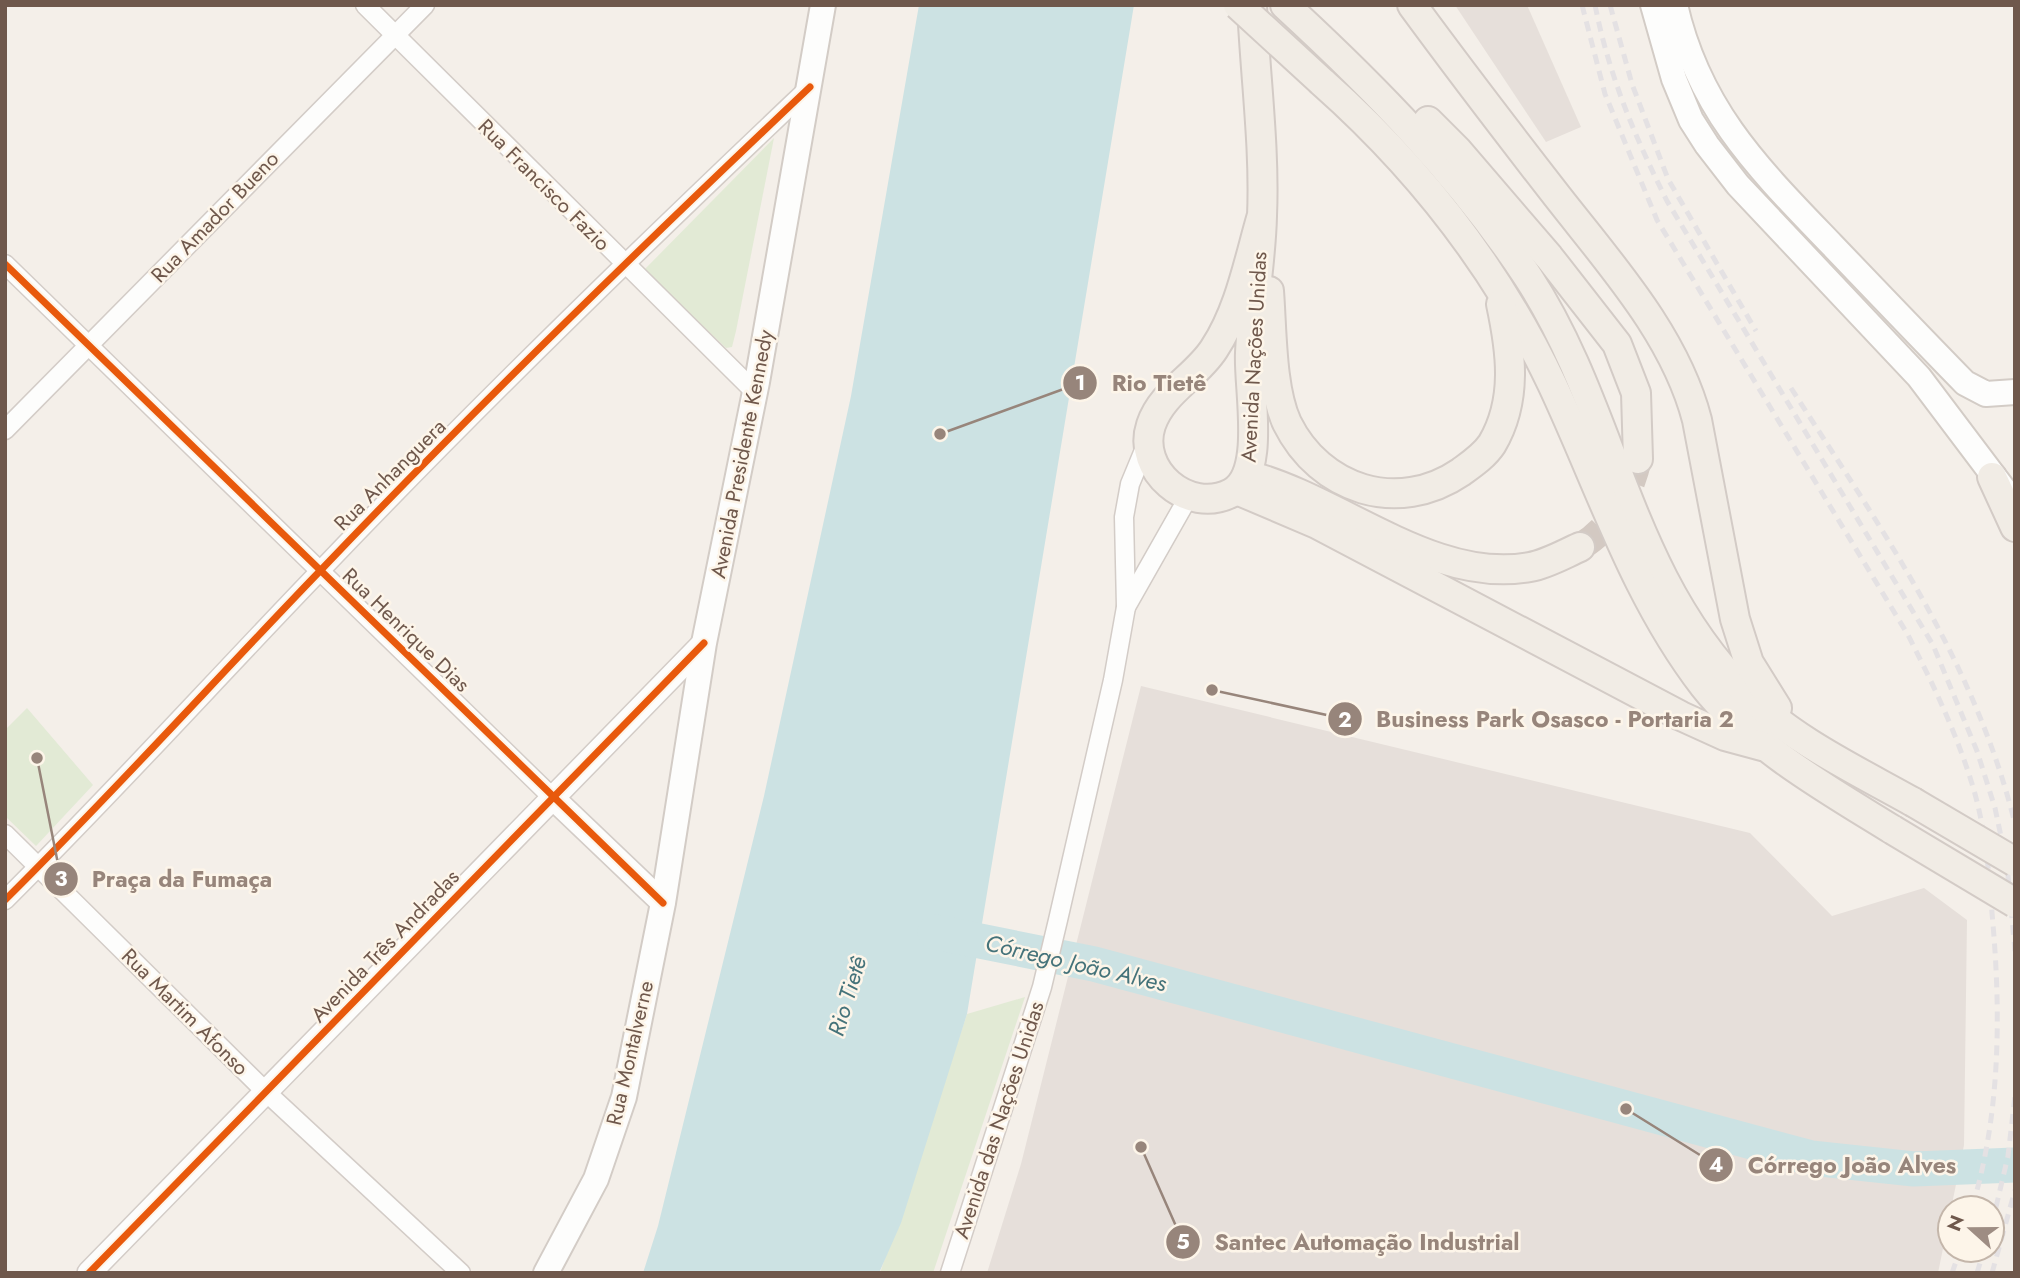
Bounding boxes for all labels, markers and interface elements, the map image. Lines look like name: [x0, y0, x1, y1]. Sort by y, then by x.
street label: Rua Francisco Fazio: [471, 112, 617, 258]
street label: Rua Amador Bueno: [144, 145, 286, 289]
street label: Avenida Nações Unidas: [1233, 251, 1275, 463]
street label: Avenida Presidente Kennedy: [703, 327, 781, 581]
callout: Rio Tietê: [1063, 361, 1220, 405]
text: Rio Tietê: [1112, 366, 1206, 400]
text: 1: [1075, 368, 1085, 398]
street label: Rua Anhanguera: [327, 412, 453, 538]
street label: Rua Henrique Dias: [335, 561, 477, 699]
callout: Business Park Osasco - Portaria 2: [1327, 697, 1748, 741]
text: Business Park Osasco - Portaria 2: [1376, 702, 1734, 736]
text: 2: [1338, 705, 1352, 735]
callout: Praça da Fumaça: [43, 857, 287, 901]
text: Praça da Fumaça: [92, 862, 272, 896]
street label: Avenida Três Andradas: [304, 863, 466, 1029]
text: 3: [54, 864, 68, 894]
water label: Córrego João Alves: [982, 926, 1171, 1001]
street label: Rua Martim Afonso: [115, 942, 255, 1082]
water label: Rio Tietê: [819, 951, 875, 1040]
street label: Rua Montalverne: [599, 978, 661, 1128]
street label: Avenida das Nações Unidas: [946, 997, 1052, 1243]
callout: Córrego João Alves: [1699, 1143, 1970, 1187]
text: Córrego João Alves: [1748, 1148, 1956, 1182]
text: 4: [1709, 1150, 1723, 1180]
north arrow: [1936, 1194, 2006, 1264]
text: N: [1940, 1211, 1971, 1235]
callout: Santec Automação Industrial: [1165, 1220, 1534, 1264]
text: Santec Automação Industrial: [1214, 1225, 1520, 1259]
text: 5: [1176, 1227, 1190, 1257]

